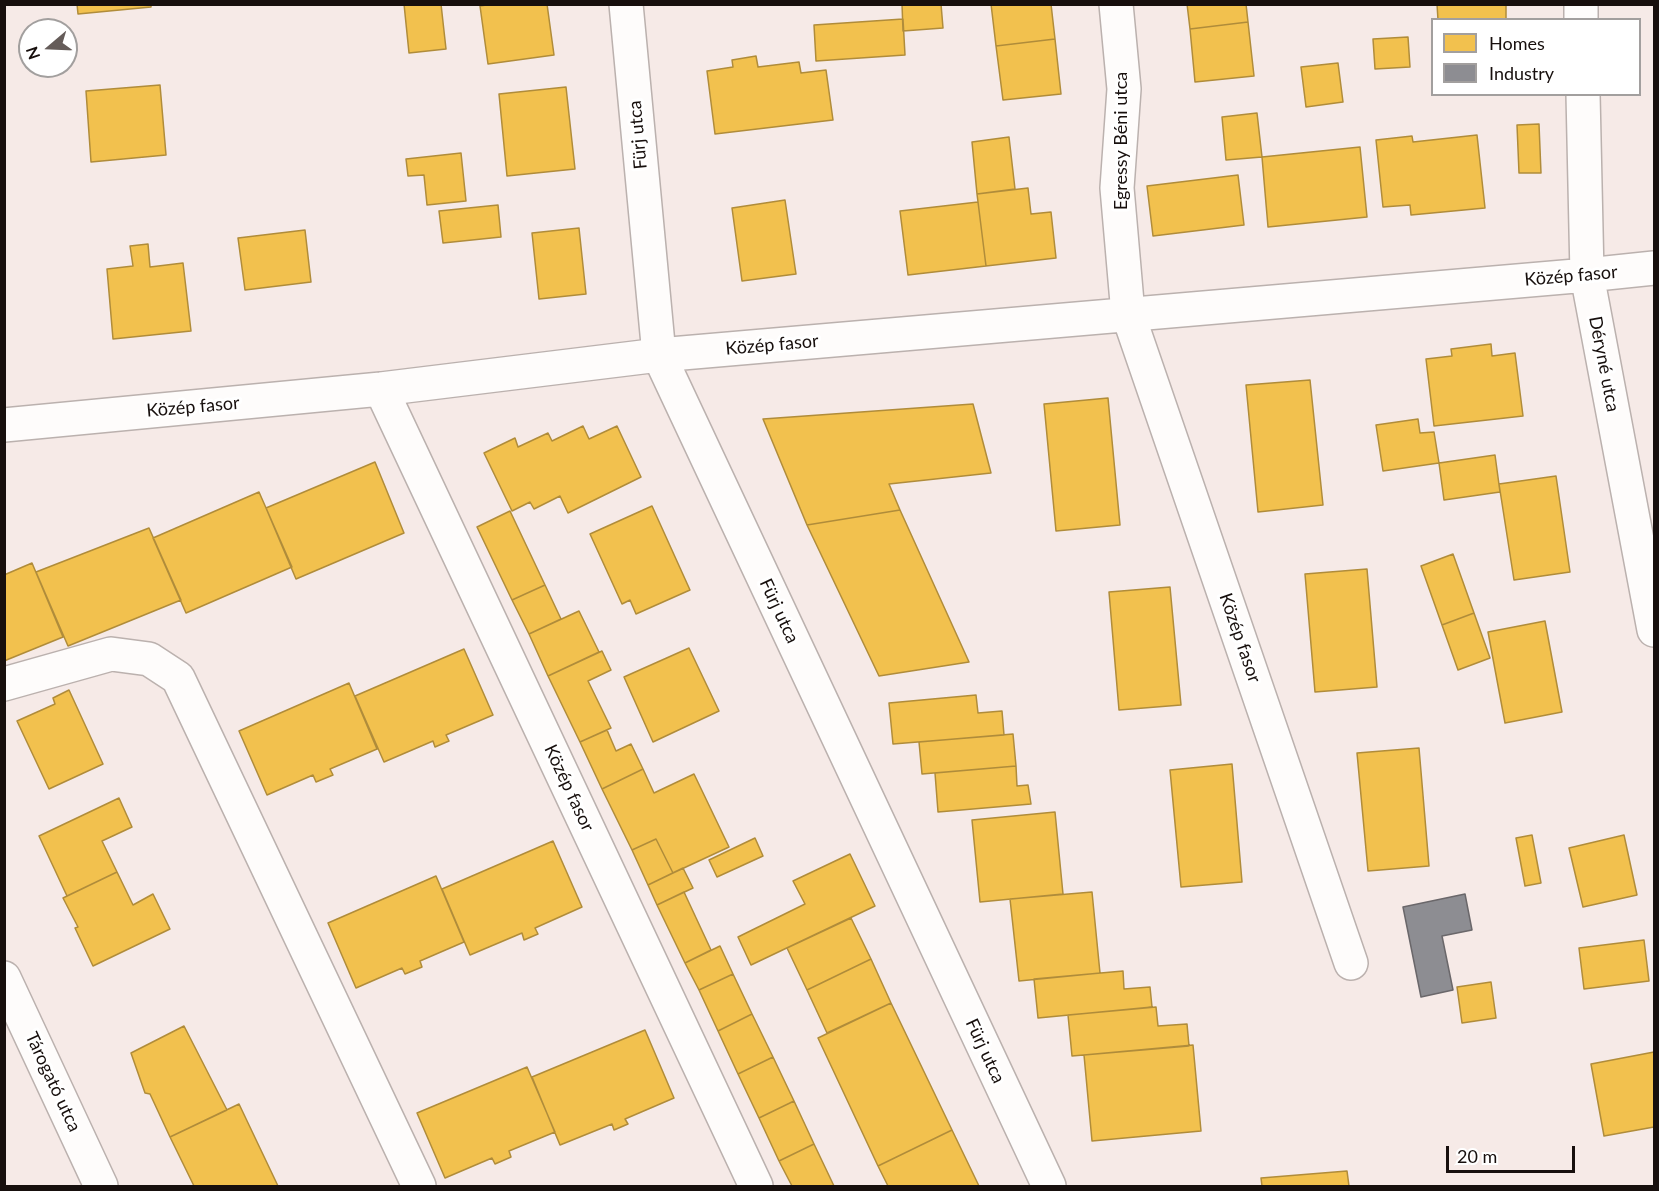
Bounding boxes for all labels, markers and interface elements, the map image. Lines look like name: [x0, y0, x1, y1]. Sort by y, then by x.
north arrow: [18, 18, 78, 78]
legend: [1431, 18, 1641, 96]
text: Homes: [1489, 32, 1545, 54]
text: N: [21, 44, 43, 62]
text: Industry: [1489, 62, 1554, 84]
street label: Egressy Béni utca: [1110, 72, 1132, 210]
street label: Fürj utca: [624, 100, 652, 170]
street label: Közép fasor: [1524, 261, 1618, 291]
street label: Déryné utca: [1584, 314, 1624, 414]
street label: Közép fasor: [725, 330, 819, 360]
street label: Közép fasor: [146, 392, 240, 422]
street label: Fürj utca: [755, 575, 803, 647]
street label: Közép fasor: [1215, 590, 1265, 686]
street label: Közép fasor: [540, 741, 598, 835]
street label: Fürj utca: [961, 1015, 1009, 1087]
street label: Tárogató utca: [21, 1029, 85, 1135]
scale bar: [1449, 1134, 1578, 1172]
text: 20 m: [1457, 1145, 1497, 1167]

